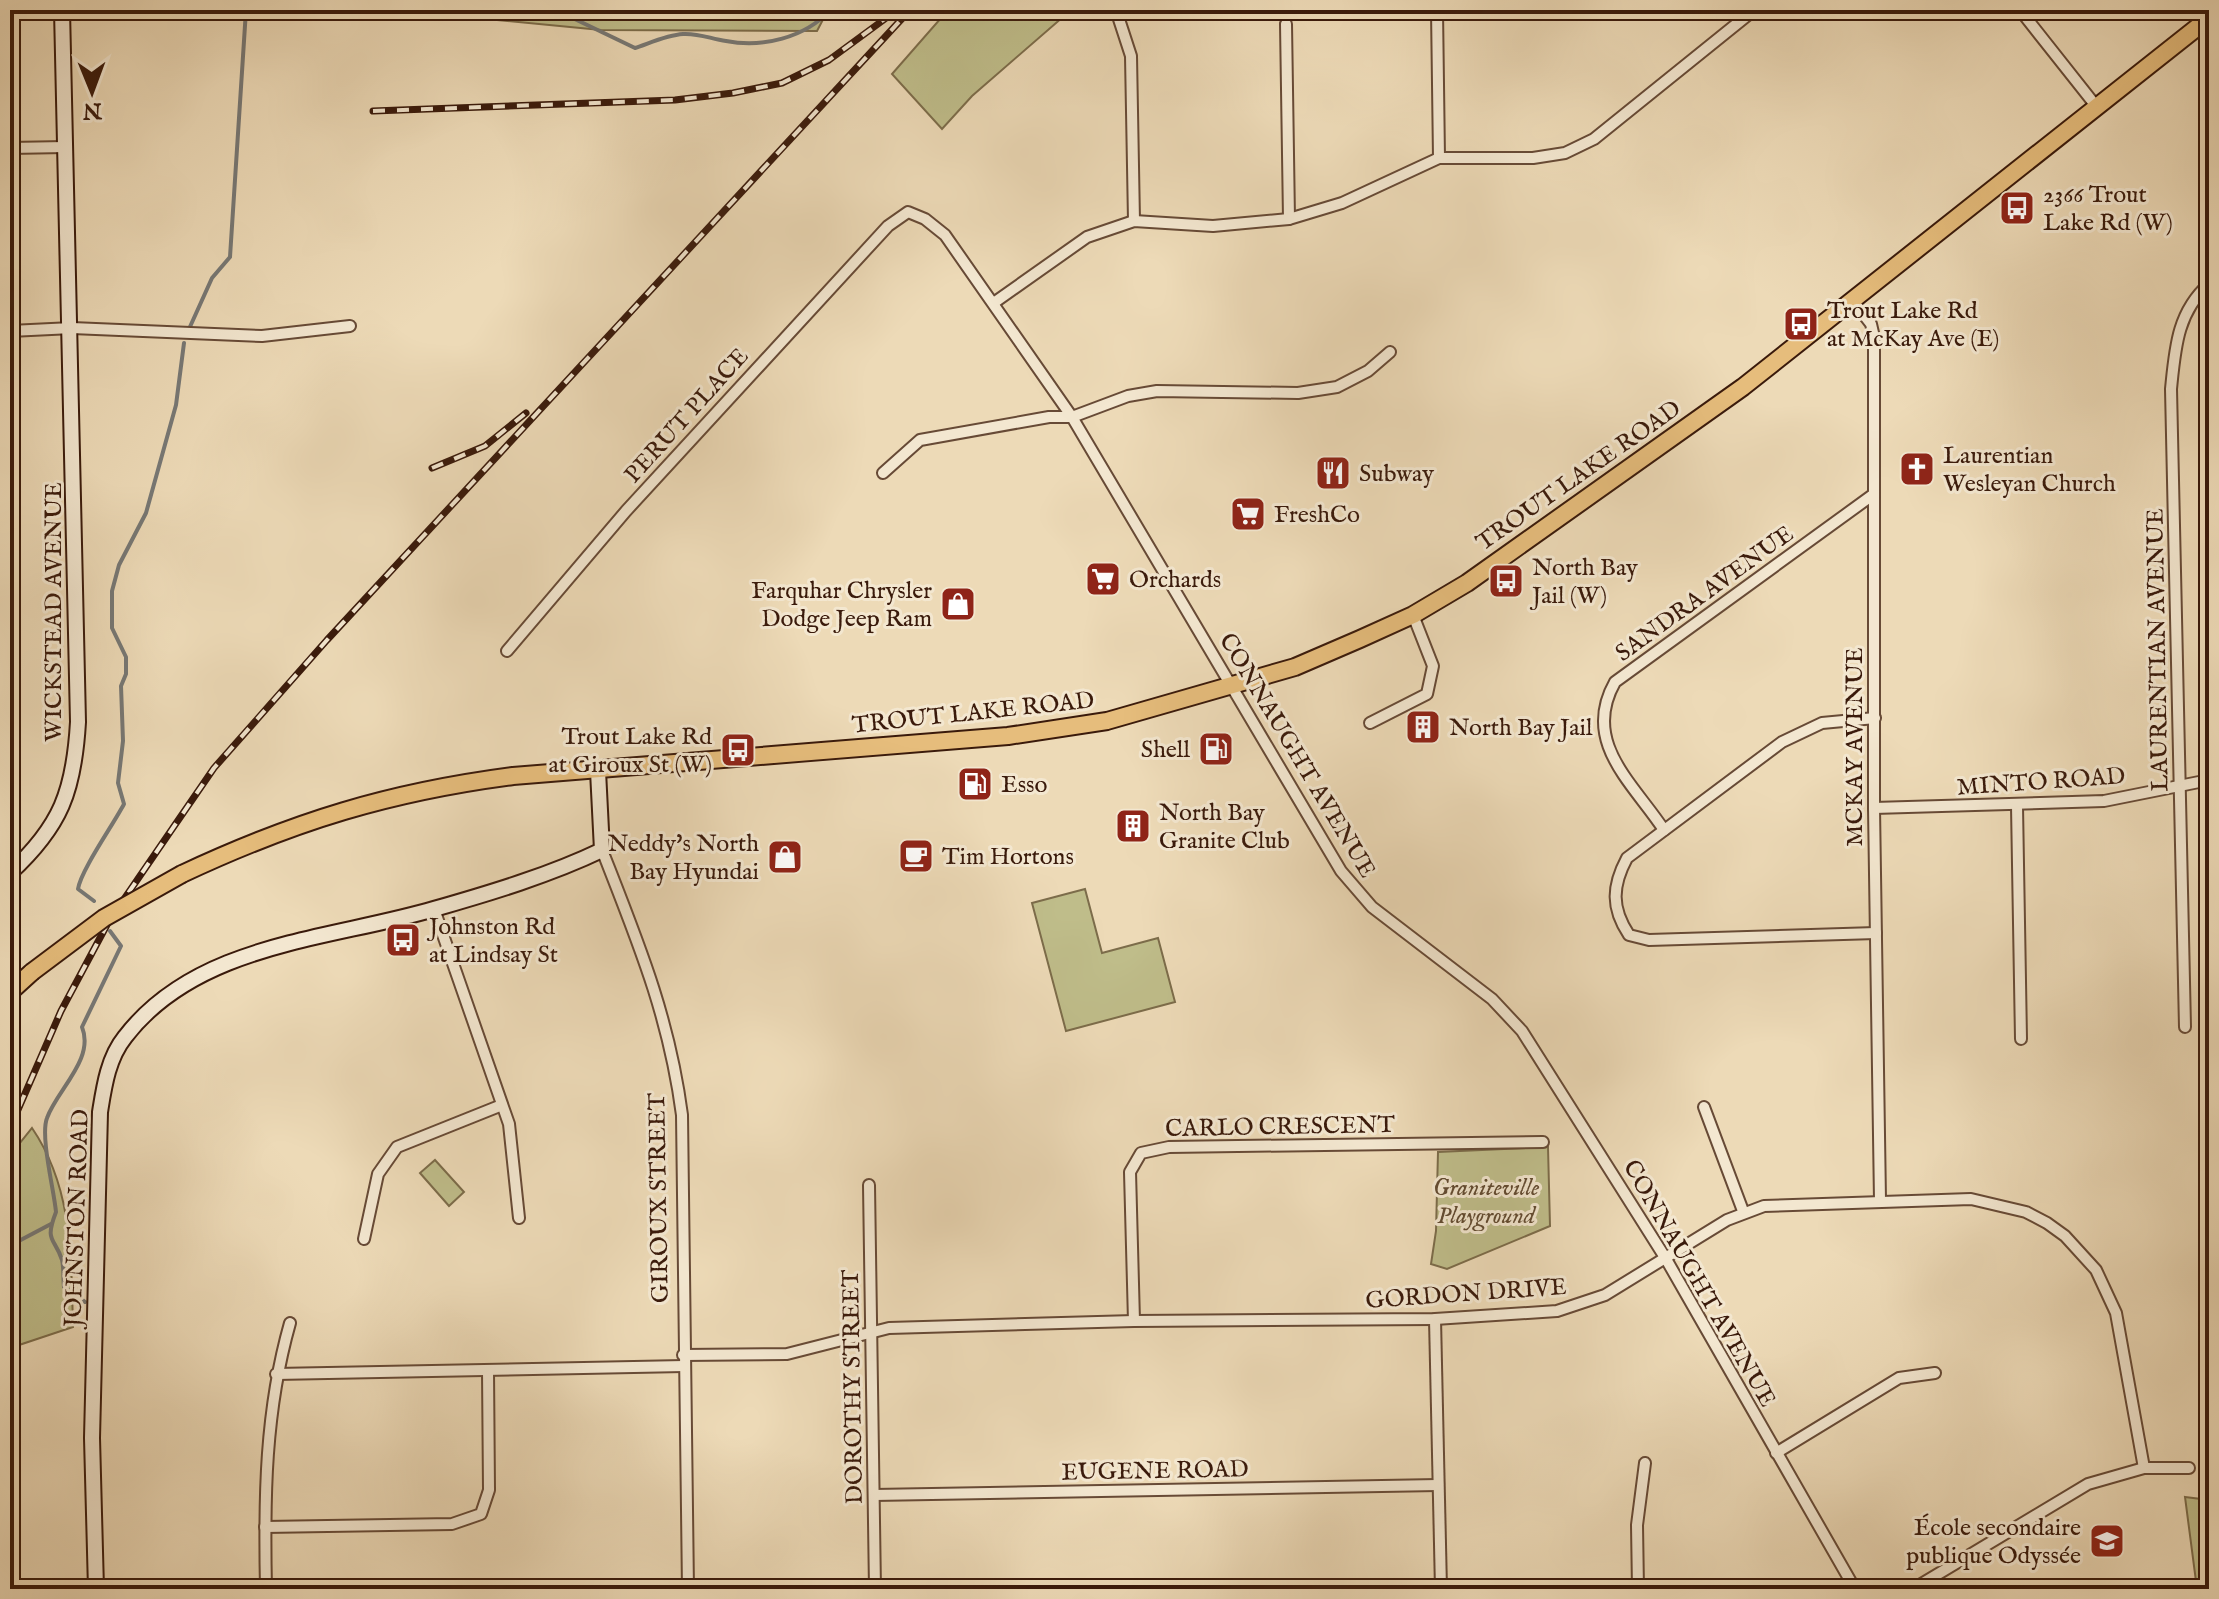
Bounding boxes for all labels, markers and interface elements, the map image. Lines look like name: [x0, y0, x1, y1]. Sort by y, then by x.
north arrow: [52, 52, 132, 132]
text: N: [83, 96, 103, 124]
place label: 2366 Trout Lake Rd (W): [2043, 180, 2173, 239]
bus stop icon: 2366 Trout Lake Rd (W): [1998, 189, 2036, 227]
place label: Trout Lake Rd at McKay Ave (E): [1827, 296, 1999, 355]
bus stop icon: Trout Lake Rd at McKay Ave (E): [1782, 305, 1820, 343]
street label: PERUT PLACE: [618, 342, 756, 490]
street label: TROUT LAKE ROAD: [1470, 394, 1687, 559]
place label: Laurentian Wesleyan Church: [1943, 441, 2116, 500]
church icon: Laurentian Wesleyan Church: [1898, 450, 1936, 488]
restaurant icon: Subway: [1314, 454, 1352, 492]
place label: Subway: [1359, 459, 1434, 490]
street label: WICKSTEAD AVENUE: [39, 482, 70, 742]
supermarket icon: FreshCo: [1229, 495, 1267, 533]
place label: FreshCo: [1274, 500, 1360, 531]
street label: LAURENTIAN AVENUE: [2141, 508, 2176, 792]
street label: SANDRA AVENUE: [1610, 519, 1800, 669]
place label: North Bay Jail (W): [1529, 553, 1638, 612]
supermarket icon: Orchards: [1084, 560, 1122, 598]
bus stop icon: North Bay Jail (W): [1487, 562, 1525, 600]
place label: Orchards: [1129, 565, 1221, 596]
place label: Farquhar Chrysler Dodge Jeep Ram: [751, 576, 932, 635]
shop icon: Farquhar Chrysler Dodge Jeep Ram: [939, 585, 977, 623]
street label: CONNAUGHT AVENUE: [1211, 628, 1382, 884]
street label: MCKAY AVENUE: [1840, 647, 1871, 847]
street label: TROUT LAKE ROAD: [851, 685, 1096, 742]
building icon: North Bay Jail: [1404, 708, 1442, 746]
place label: North Bay Jail: [1449, 713, 1593, 744]
place label: Trout Lake Rd at Giroux St (W): [548, 722, 712, 781]
fuel station icon: Shell: [1197, 730, 1235, 768]
bus stop icon: Trout Lake Rd at Giroux St (W): [719, 731, 757, 769]
place label: Shell: [1141, 735, 1190, 766]
street label: MINTO ROAD: [1956, 761, 2126, 804]
fuel station icon: Esso: [956, 765, 994, 803]
place label: Esso: [1001, 770, 1048, 801]
place label: North Bay Granite Club: [1159, 798, 1290, 857]
building icon: North Bay Granite Club: [1114, 807, 1152, 845]
place label: Neddy's North Bay Hyundai: [608, 829, 759, 888]
cafe icon: Tim Hortons: [897, 837, 935, 875]
shop icon: Neddy's North Bay Hyundai: [766, 838, 804, 876]
place label: Tim Hortons: [942, 842, 1074, 873]
place label: Johnston Rd at Lindsay St: [426, 912, 558, 971]
bus stop icon: Johnston Rd at Lindsay St: [384, 921, 422, 959]
street label: GIROUX STREET: [642, 1092, 677, 1303]
street label: JOHNSTON ROAD: [58, 1108, 97, 1331]
street label: CARLO CRESCENT: [1165, 1110, 1396, 1145]
street label: CONNAUGHT AVENUE: [1615, 1155, 1782, 1413]
park label: Graniteville Playground: [1433, 1173, 1539, 1232]
street label: DOROTHY STREET: [836, 1269, 871, 1505]
street label: GORDON DRIVE: [1365, 1272, 1568, 1317]
street label: EUGENE ROAD: [1061, 1454, 1249, 1489]
place label: École secondaire publique Odyssée: [1906, 1513, 2081, 1572]
school or university icon: École secondaire publique Odyssée: [2088, 1522, 2126, 1560]

